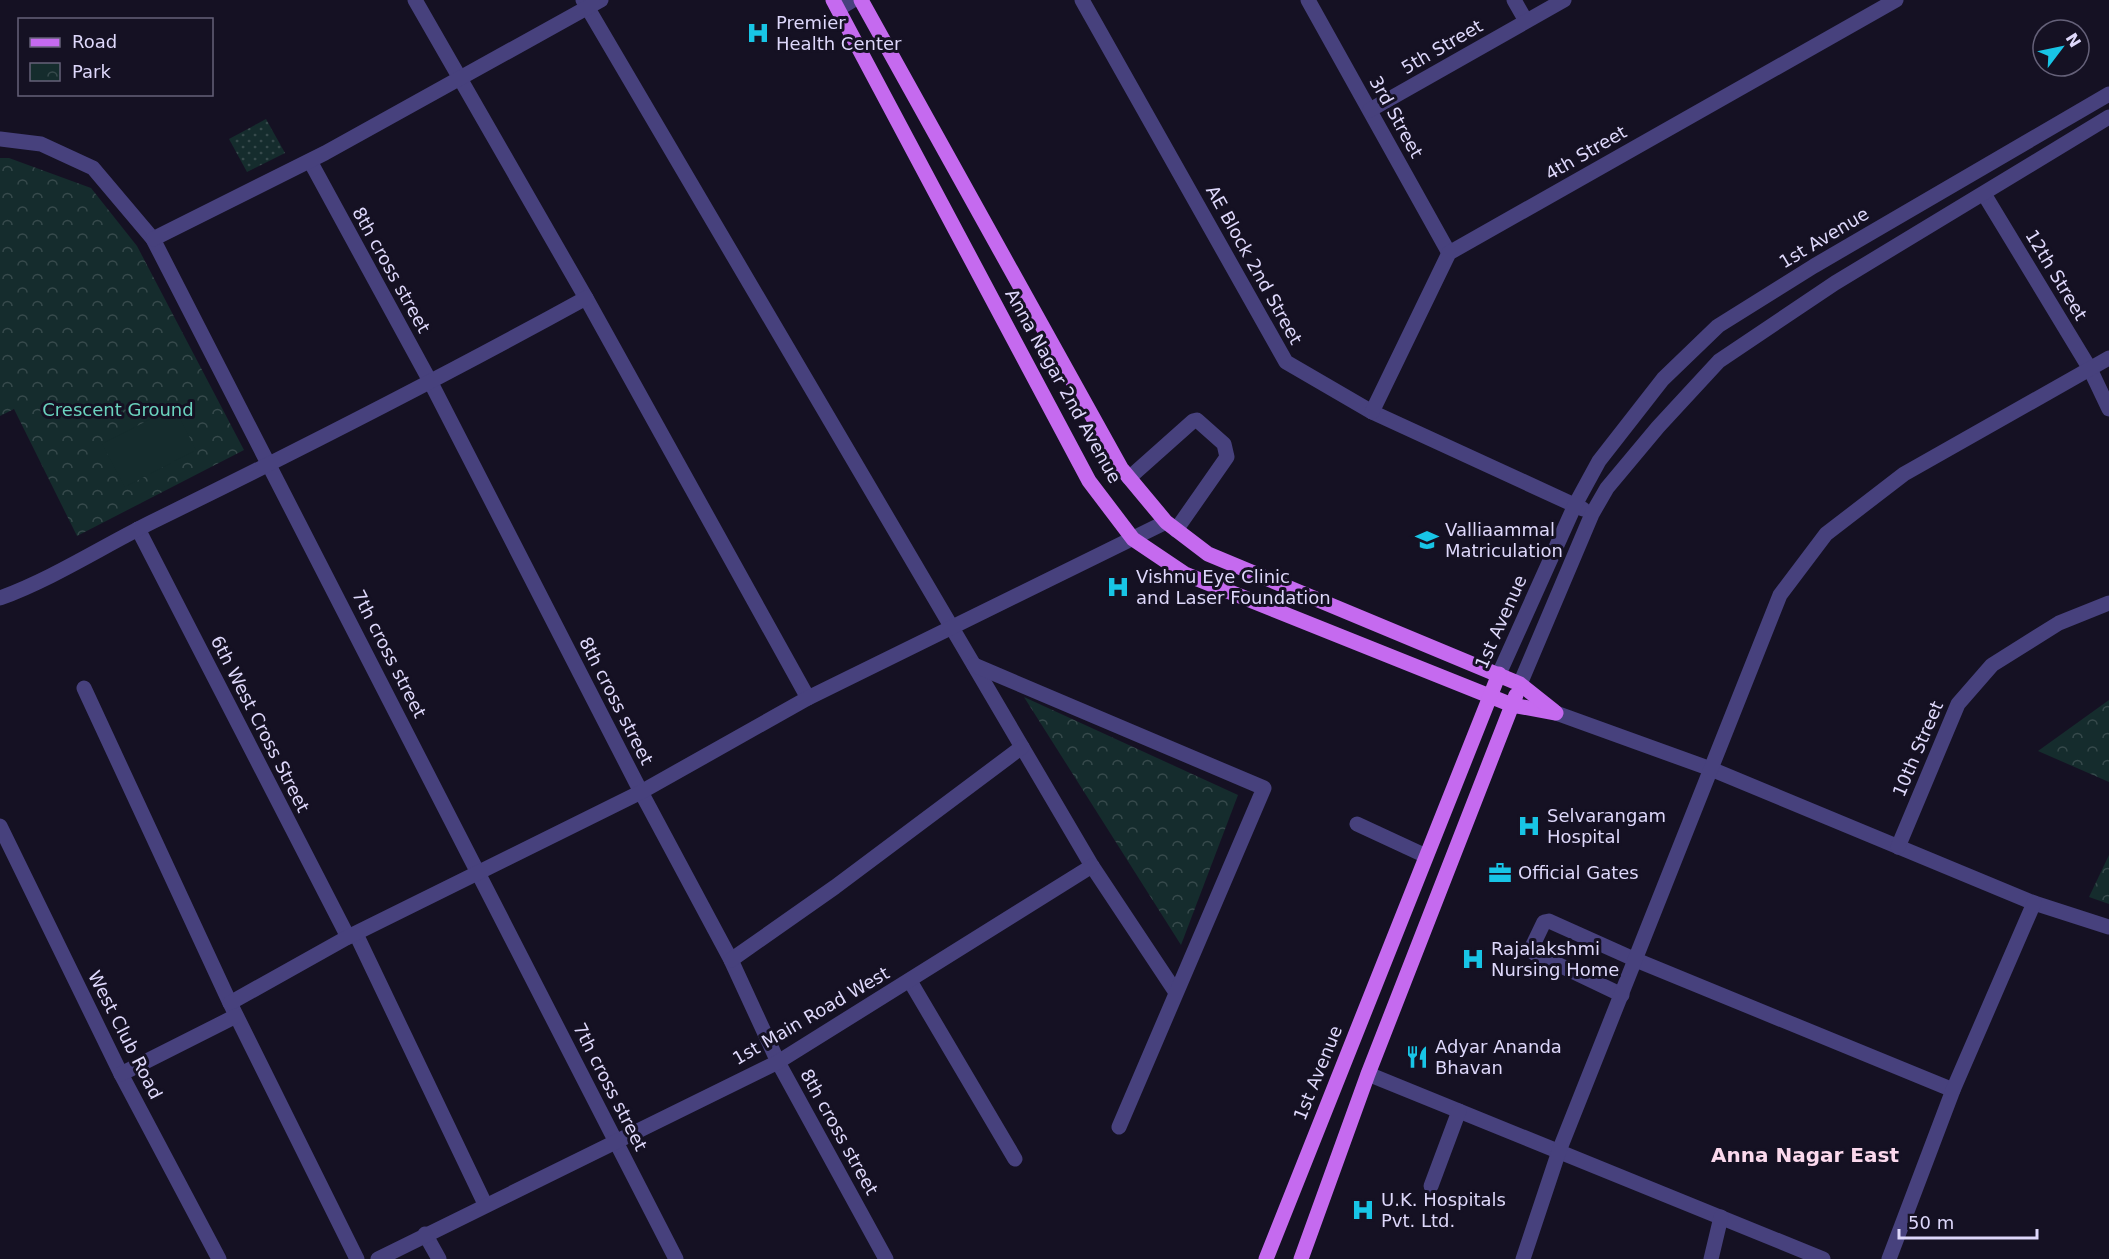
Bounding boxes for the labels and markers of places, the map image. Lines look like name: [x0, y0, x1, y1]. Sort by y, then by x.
place label: Premier Health Center: [776, 12, 902, 54]
hospital icon: Premier Health Center: [745, 20, 771, 46]
place label: Valliaammal Matriculation: [1445, 519, 1563, 561]
school or university icon: Valliaammal Matriculation: [1414, 527, 1440, 553]
place label: Vishnu Eye Clinic and Laser Foundation: [1136, 566, 1331, 608]
hospital icon: Vishnu Eye Clinic and Laser Foundation: [1105, 574, 1131, 600]
place label: Selvarangam Hospital: [1547, 805, 1666, 847]
hospital icon: Selvarangam Hospital: [1516, 813, 1542, 839]
office icon: Official Gates: [1487, 860, 1513, 886]
place label: Official Gates: [1518, 862, 1639, 883]
place label: Rajalakshmi Nursing Home: [1491, 938, 1619, 980]
hospital icon: Rajalakshmi Nursing Home: [1460, 946, 1486, 972]
place label: Adyar Ananda Bhavan: [1435, 1036, 1562, 1078]
restaurant icon: Adyar Ananda Bhavan: [1404, 1044, 1430, 1070]
place label: U.K. Hospitals Pvt. Ltd.: [1381, 1189, 1506, 1231]
hospital icon: U.K. Hospitals Pvt. Ltd.: [1350, 1197, 1376, 1223]

